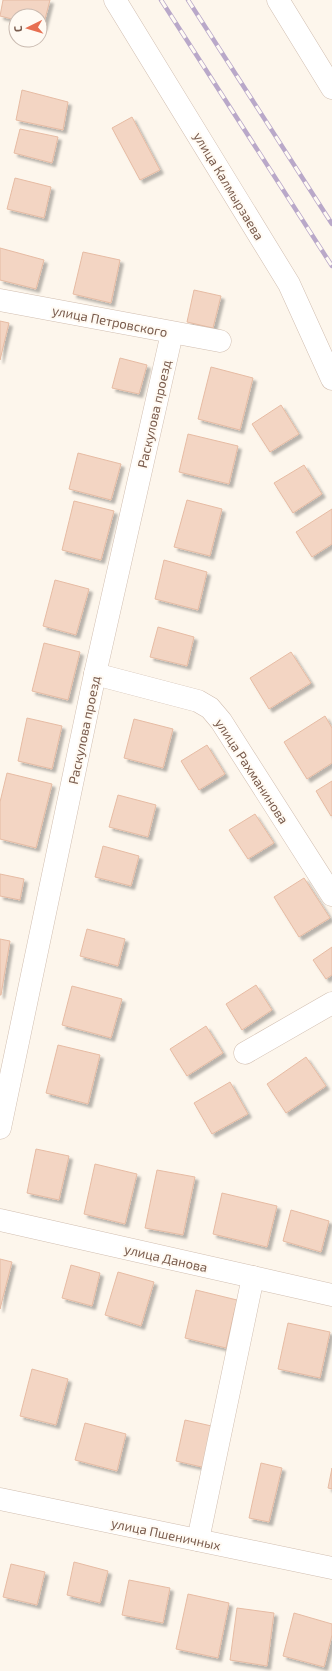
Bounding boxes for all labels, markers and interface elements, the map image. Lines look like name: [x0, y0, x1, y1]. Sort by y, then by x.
north arrow: [8, 8, 48, 48]
text: С: [11, 25, 24, 33]
street label: улица Калмырзаева: [190, 129, 268, 243]
street label: улица Петровского: [51, 302, 169, 340]
street label: Раскулова проезд: [134, 358, 174, 469]
street label: Раскулова проезд: [65, 674, 103, 786]
street label: улица Рахманинова: [212, 715, 292, 827]
street label: улица Данова: [123, 1241, 209, 1275]
street label: улица Пшеничных: [110, 1515, 222, 1553]

